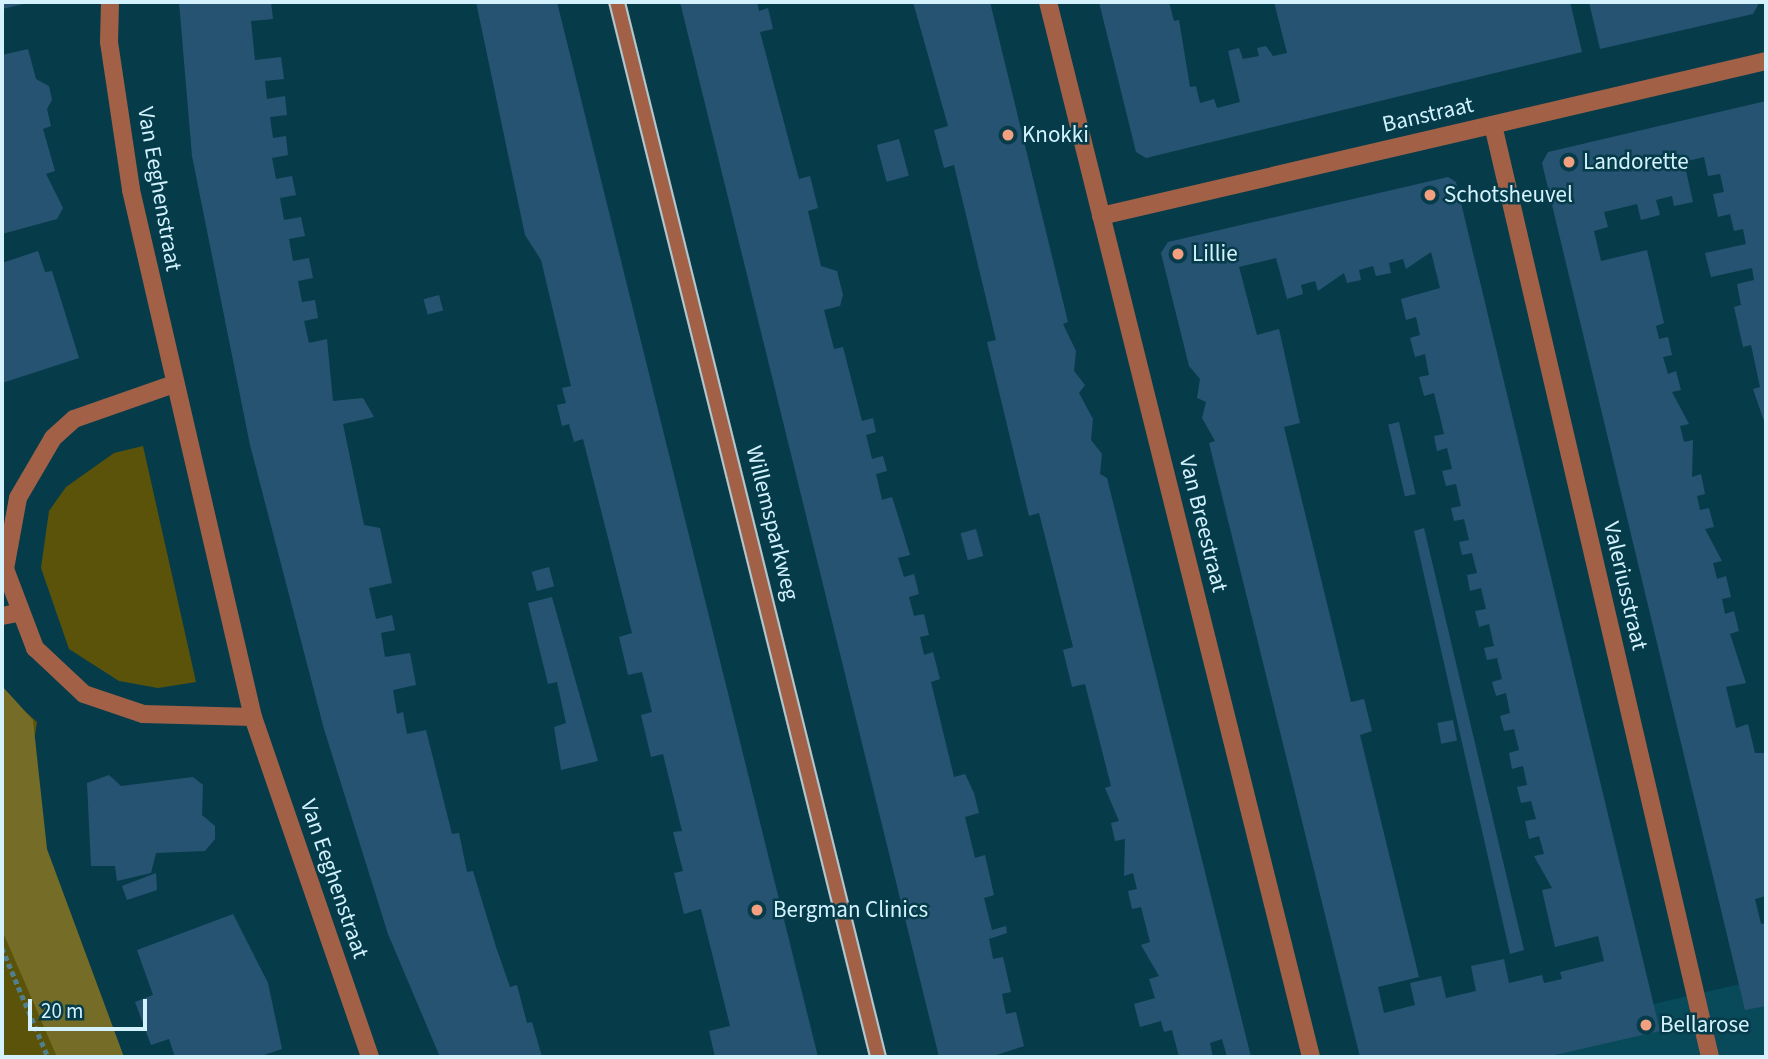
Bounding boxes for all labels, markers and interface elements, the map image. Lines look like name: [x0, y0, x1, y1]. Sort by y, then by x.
street label: Banstraat: [1380, 91, 1476, 139]
street label: Van Eeghenstraat: [131, 105, 187, 273]
place label: Knokki: [1022, 121, 1089, 149]
marker: Knokki: [1000, 127, 1016, 143]
place label: Landorette: [1583, 148, 1689, 176]
marker: Landorette: [1561, 154, 1577, 170]
place label: Schotsheuvel: [1444, 181, 1573, 209]
marker: Schotsheuvel: [1422, 187, 1438, 203]
place label: Lillie: [1192, 240, 1238, 268]
marker: Lillie: [1170, 246, 1186, 262]
street label: Willemsparkweg: [739, 443, 805, 603]
street label: Van Breestraat: [1173, 453, 1233, 595]
street label: Valeriusstraat: [1597, 519, 1653, 653]
street label: Van Eeghenstraat: [294, 796, 374, 962]
place label: Bergman Clinics: [773, 896, 928, 924]
marker: Bergman Clinics: [747, 900, 767, 920]
scale bar: [32, 986, 150, 1030]
text: 20 m: [41, 996, 83, 1026]
place label: Bellarose: [1660, 1011, 1749, 1039]
marker: Bellarose: [1638, 1017, 1654, 1033]

